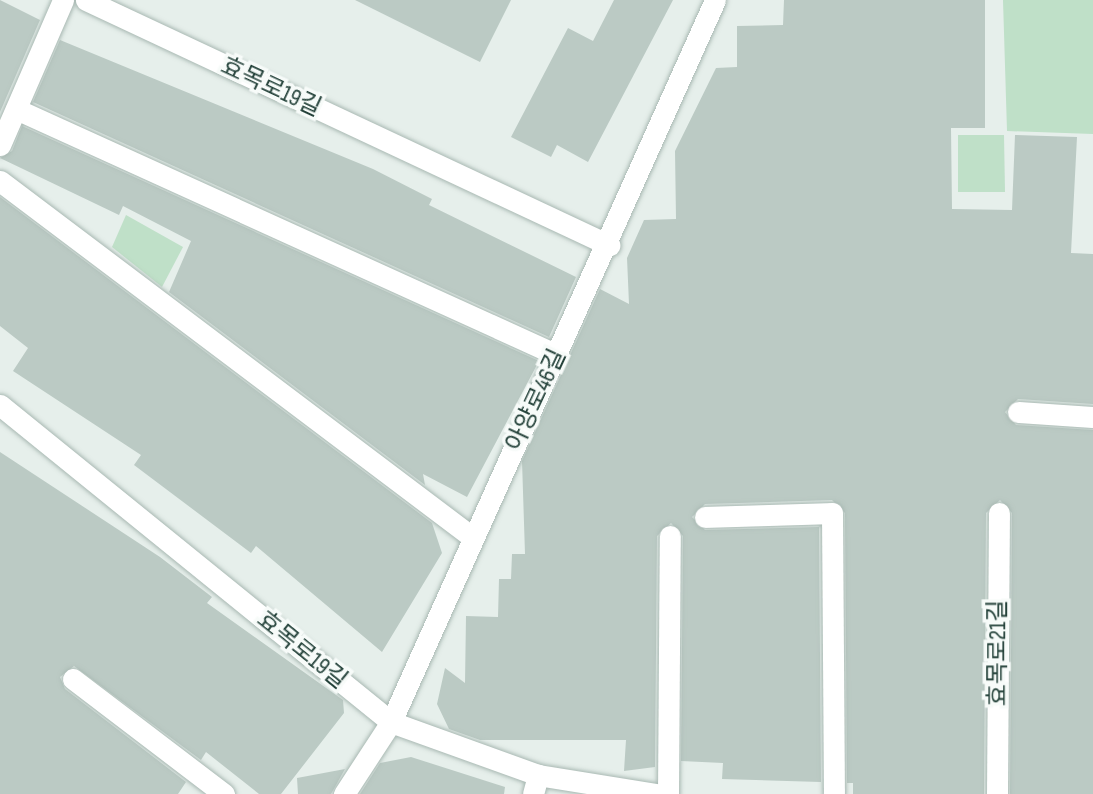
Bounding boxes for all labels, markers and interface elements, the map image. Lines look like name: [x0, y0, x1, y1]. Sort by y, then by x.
street label: 효목로19길: [216, 51, 326, 123]
street label: 아양로46길: [500, 345, 572, 455]
street label: 효목로21길: [984, 600, 1012, 706]
street label: 효목로19길: [251, 605, 353, 695]

